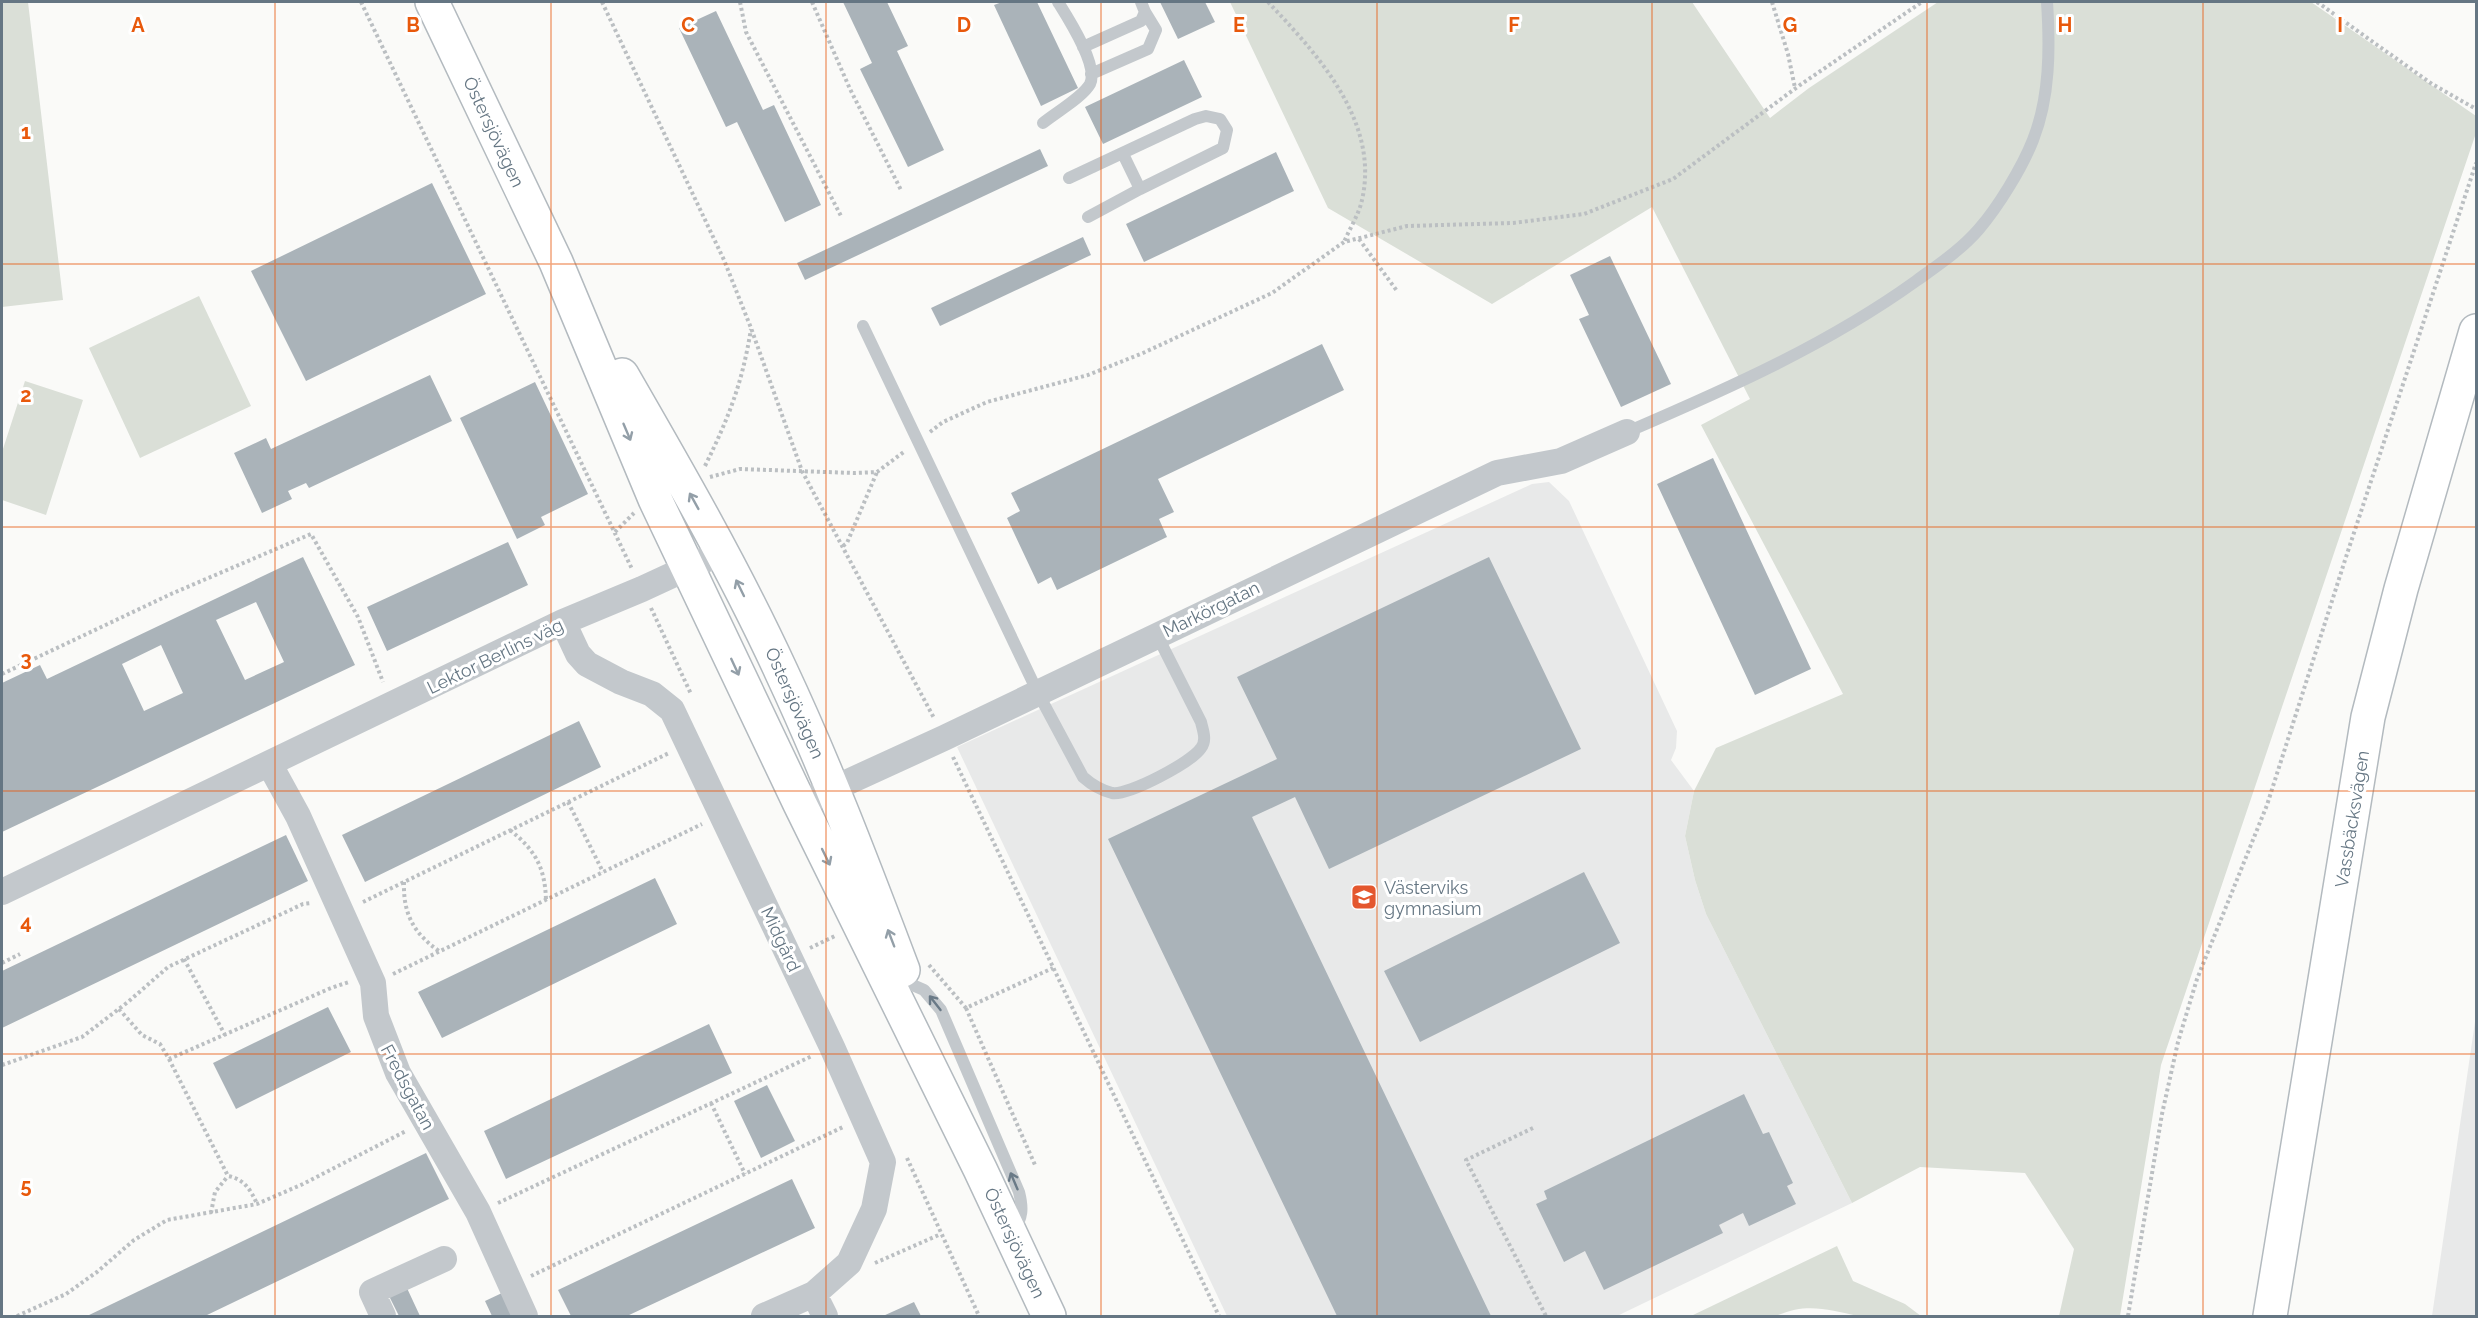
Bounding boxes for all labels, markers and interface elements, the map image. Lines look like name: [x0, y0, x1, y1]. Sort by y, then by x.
text: A: [131, 13, 145, 37]
text: B: [406, 13, 420, 37]
text: C: [681, 13, 695, 37]
text: D: [957, 13, 971, 37]
text: E: [1233, 13, 1245, 37]
text: F: [1508, 13, 1520, 37]
text: G: [1783, 13, 1797, 37]
text: H: [2058, 13, 2072, 37]
text: I: [2337, 13, 2343, 37]
street label: Östersjövägen: [459, 73, 529, 191]
text: 1: [21, 120, 31, 144]
text: 2: [20, 383, 32, 407]
one-way arrow: [622, 423, 633, 441]
one-way arrow: [688, 492, 699, 510]
street label: Markörgatan: [1159, 577, 1263, 641]
one-way arrow: [734, 580, 746, 598]
street label: Lektor Berlins väg: [424, 614, 566, 698]
street label: Östersjövägen: [761, 644, 829, 762]
text: 3: [20, 647, 32, 671]
one-way arrow: [730, 658, 742, 676]
street label: Vassbäcksvägen: [2331, 749, 2373, 889]
one-way arrow: [821, 847, 832, 865]
place label: Västerviks gymnasium: [1384, 877, 1482, 919]
school or university icon: Västerviks gymnasium: [1349, 882, 1379, 912]
street label: Midgård: [757, 903, 805, 975]
text: 4: [20, 910, 32, 934]
one-way arrow: [884, 929, 895, 948]
one-way arrow: [928, 995, 941, 1011]
street label: Fredsgatan: [377, 1041, 439, 1133]
one-way arrow: [1008, 1172, 1019, 1190]
text: 5: [20, 1174, 32, 1198]
street label: Östersjövägen: [980, 1184, 1050, 1302]

